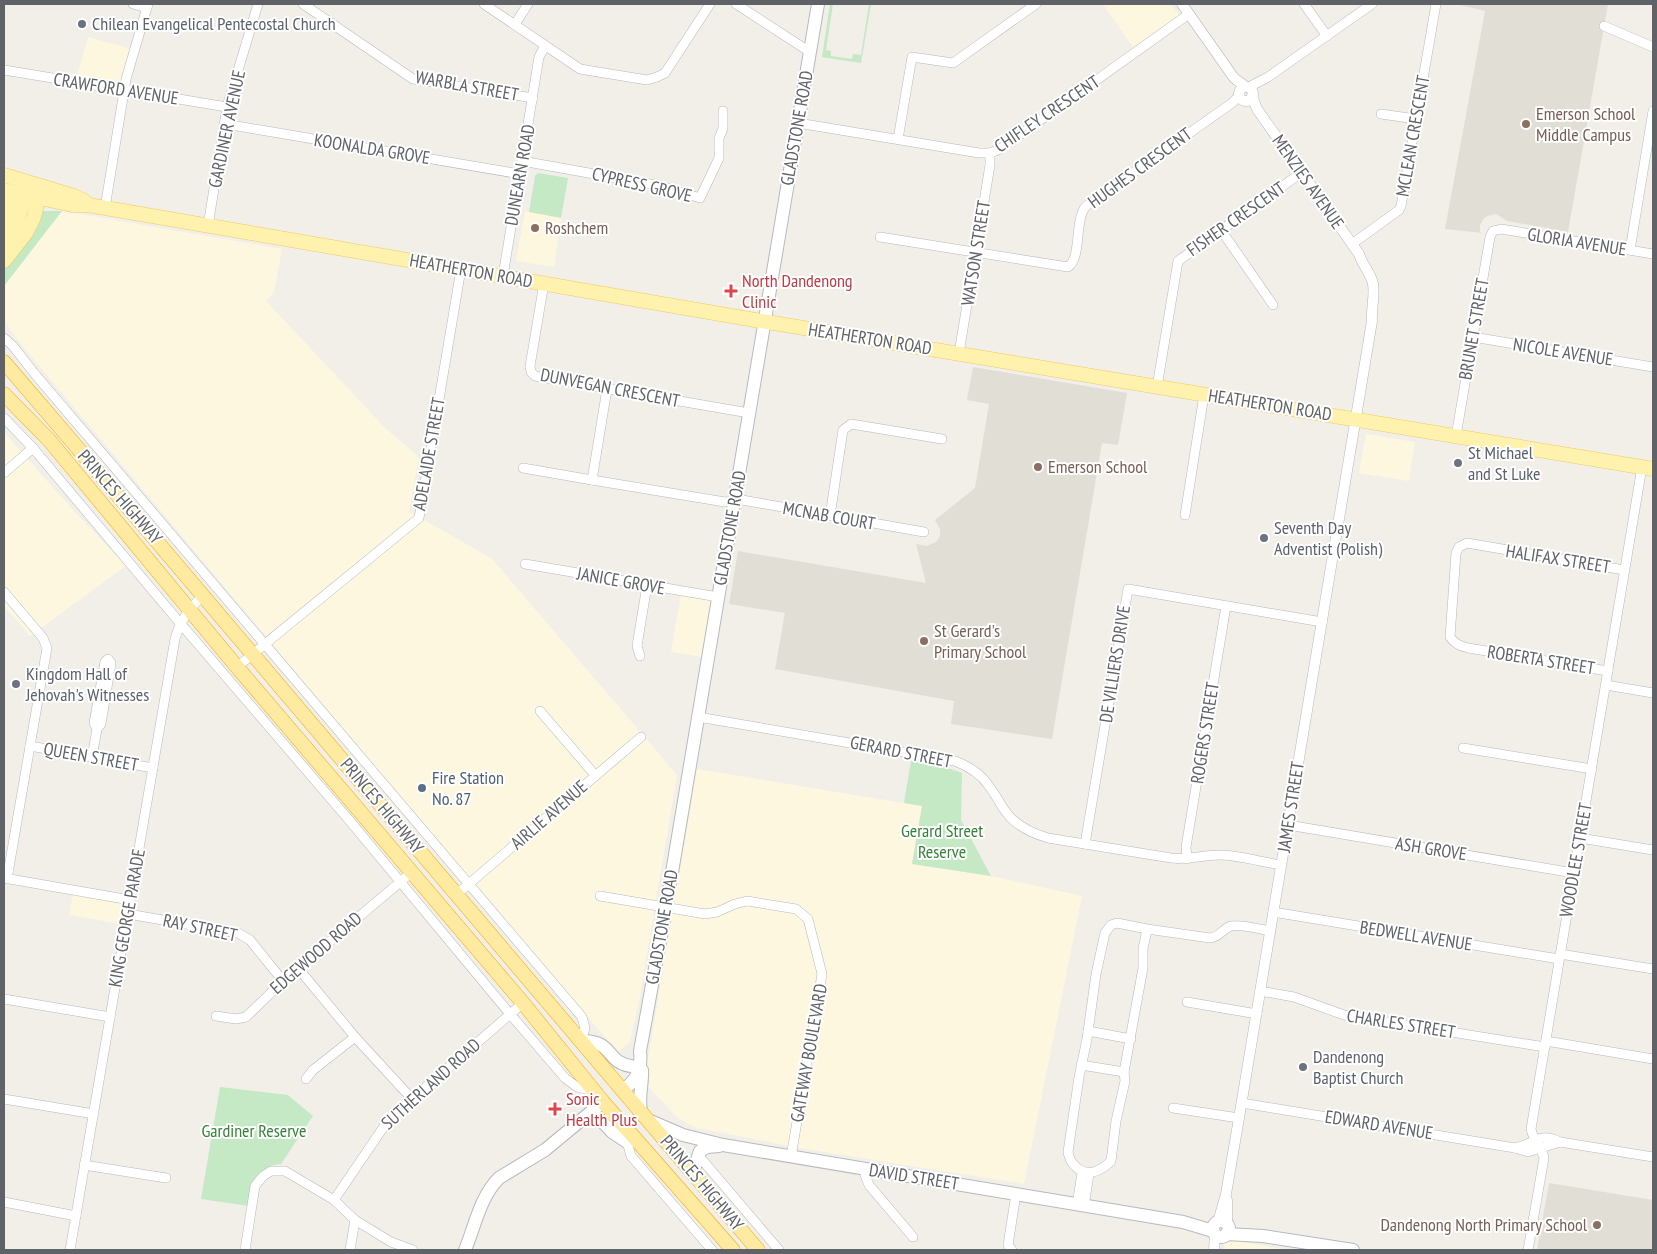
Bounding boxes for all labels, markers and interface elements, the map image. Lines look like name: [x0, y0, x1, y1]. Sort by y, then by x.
place label: Chilean Evangelical Pentecostal Church: [92, 12, 336, 35]
marker: Chilean Evangelical Pentecostal Church: [76, 18, 88, 30]
street label: WARBLA STREET: [414, 65, 521, 106]
street label: CRAWFORD AVENUE: [52, 67, 180, 110]
street label: GARDINER AVENUE: [203, 68, 250, 190]
street label: GLADSTONE ROAD: [775, 69, 818, 187]
street label: CHIFLEY CRESCENT: [990, 70, 1104, 157]
street label: MCLEAN CRESCENT: [1391, 73, 1435, 198]
place label: Emerson School Middle Campus: [1536, 102, 1636, 146]
marker: Emerson School Middle Campus: [1520, 118, 1532, 130]
street label: DUNEARN ROAD: [499, 122, 540, 227]
street label: HUGHES CRESCENT: [1083, 122, 1196, 213]
street label: KOONALDA GROVE: [312, 128, 432, 169]
street label: MENZIES AVENUE: [1267, 130, 1349, 234]
street label: CYPRESS GROVE: [590, 162, 694, 207]
street label: FISHER CRESCENT: [1182, 176, 1289, 261]
street label: WATSON STREET: [956, 199, 995, 307]
place label: Roshchem: [545, 216, 608, 239]
marker: Roshchem: [529, 222, 541, 234]
street label: GLORIA AVENUE: [1526, 222, 1628, 261]
street label: HEATHERTON ROAD: [408, 248, 534, 293]
place label: North Dandenong Clinic: [742, 269, 853, 313]
street label: BRUNET STREET: [1453, 276, 1494, 382]
marker: North Dandenong Clinic: [724, 284, 738, 298]
street label: HEATHERTON ROAD: [807, 317, 933, 360]
street label: NICOLE AVENUE: [1512, 332, 1615, 371]
street label: DUNVEGAN CRESCENT: [538, 363, 682, 412]
street label: HEATHERTON ROAD: [1207, 383, 1333, 426]
street label: ADELAIDE STREET: [407, 395, 450, 512]
place label: St Michael and St Luke: [1468, 441, 1540, 485]
street label: PRINCES HIGHWAY: [73, 445, 168, 549]
place label: Emerson School: [1048, 455, 1148, 478]
marker: St Michael and St Luke: [1452, 457, 1464, 469]
marker: Emerson School: [1032, 461, 1044, 473]
street label: GLADSTONE ROAD: [708, 469, 751, 587]
street label: MCNAB COURT: [781, 496, 877, 535]
place label: Seventh Day Adventist (Polish): [1274, 516, 1383, 560]
marker: Seventh Day Adventist (Polish): [1258, 532, 1270, 544]
street label: HALIFAX STREET: [1504, 539, 1612, 578]
street label: JANICE GROVE: [574, 561, 667, 600]
street label: DE VILLIERS DRIVE: [1094, 604, 1135, 724]
place label: St Gerard's Primary School: [934, 619, 1027, 663]
marker: St Gerard's Primary School: [918, 635, 930, 647]
street label: ROBERTA STREET: [1486, 640, 1597, 679]
place label: Kingdom Hall of Jehovah's Witnesses: [25, 662, 149, 706]
marker: Kingdom Hall of Jehovah's Witnesses: [10, 678, 22, 690]
street label: ROGERS STREET: [1185, 680, 1224, 785]
street label: GERARD STREET: [848, 730, 954, 773]
street label: QUEEN STREET: [42, 737, 140, 776]
street label: PRINCES HIGHWAY: [336, 753, 430, 859]
street label: JAMES STREET: [1272, 760, 1309, 855]
place label: Fire Station No. 87: [432, 766, 504, 810]
street label: AIRLIE AVENUE: [505, 775, 592, 854]
marker: Fire Station No. 87: [416, 782, 428, 794]
street label: WOODLEE STREET: [1554, 801, 1597, 919]
park label: Gerard Street Reserve: [901, 819, 983, 863]
street label: ASH GROVE: [1394, 832, 1469, 866]
street label: KING GEORGE PARADE: [103, 847, 150, 989]
street label: GLADSTONE ROAD: [640, 868, 683, 986]
street label: EDGEWOOD ROAD: [265, 906, 366, 999]
street label: RAY STREET: [161, 908, 239, 947]
street label: BEDWELL AVENUE: [1358, 915, 1474, 956]
street label: GATEWAY BOULEVARD: [785, 982, 832, 1124]
street label: CHARLES STREET: [1345, 1004, 1457, 1043]
street label: SUTHERLAND ROAD: [376, 1033, 485, 1134]
place label: Dandenong Baptist Church: [1313, 1045, 1403, 1089]
marker: Dandenong Baptist Church: [1297, 1061, 1309, 1073]
place label: Sonic Health Plus: [566, 1087, 637, 1131]
marker: Sonic Health Plus: [548, 1102, 562, 1116]
street label: EDWARD AVENUE: [1323, 1105, 1435, 1144]
park label: Gardiner Reserve: [201, 1119, 307, 1142]
street label: PRINCES HIGHWAY: [656, 1130, 750, 1236]
street label: DAVID STREET: [868, 1158, 961, 1195]
place label: Dandenong North Primary School: [1380, 1213, 1588, 1236]
marker: Dandenong North Primary School: [1591, 1219, 1603, 1231]

